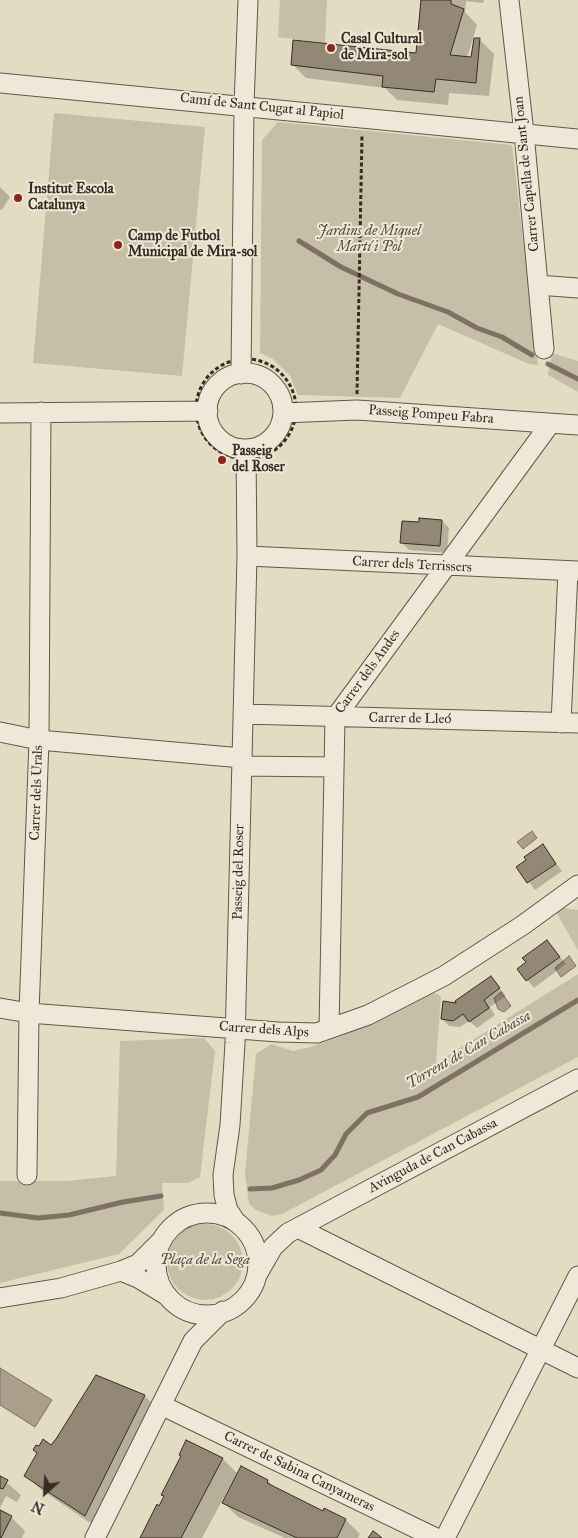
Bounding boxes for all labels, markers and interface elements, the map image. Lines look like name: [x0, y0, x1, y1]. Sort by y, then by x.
place label: Casal Cultural de Mira-sol: [341, 32, 422, 64]
marker: Casal Cultural de Mira-sol: [325, 42, 337, 54]
street label: Camí de Sant Cugat al Papiol: [179, 90, 345, 124]
street label: Carrer Capella de Sant Joan: [510, 96, 544, 252]
place label: Institut Escola Catalunya: [28, 182, 114, 214]
marker: Institut Escola Catalunya: [12, 192, 24, 204]
park label: Jardins de Miquel Martí i Pol: [317, 224, 421, 256]
place label: Camp de Futbol Municipal de Mira-sol: [128, 229, 258, 262]
marker: Camp de Futbol Municipal de Mira-sol: [112, 239, 124, 251]
street label: Passeig Pompeu Fabra: [368, 402, 494, 428]
place label: Passeig del Roser: [232, 444, 285, 477]
marker: Passeig del Roser: [216, 454, 228, 466]
street label: Carrer dels Terrissers: [352, 553, 472, 577]
street label: Carrer dels Andes: [332, 627, 404, 717]
street label: Carrer de Lleó: [368, 710, 452, 728]
street label: Carrer dels Urals: [27, 745, 47, 841]
street label: Passeig del Roser: [230, 824, 248, 920]
water label: Torrent de Can Cabassa: [404, 1007, 534, 1093]
street label: Carrer dels Alps: [218, 1018, 310, 1042]
street label: Avinguda de Can Cabassa: [366, 1115, 500, 1197]
park label: Plaça de la Sega: [160, 1253, 250, 1269]
street label: Carrer de Sabina Canyameras: [221, 1428, 377, 1516]
north arrow: [20, 1468, 70, 1518]
text: N: [29, 1497, 47, 1517]

